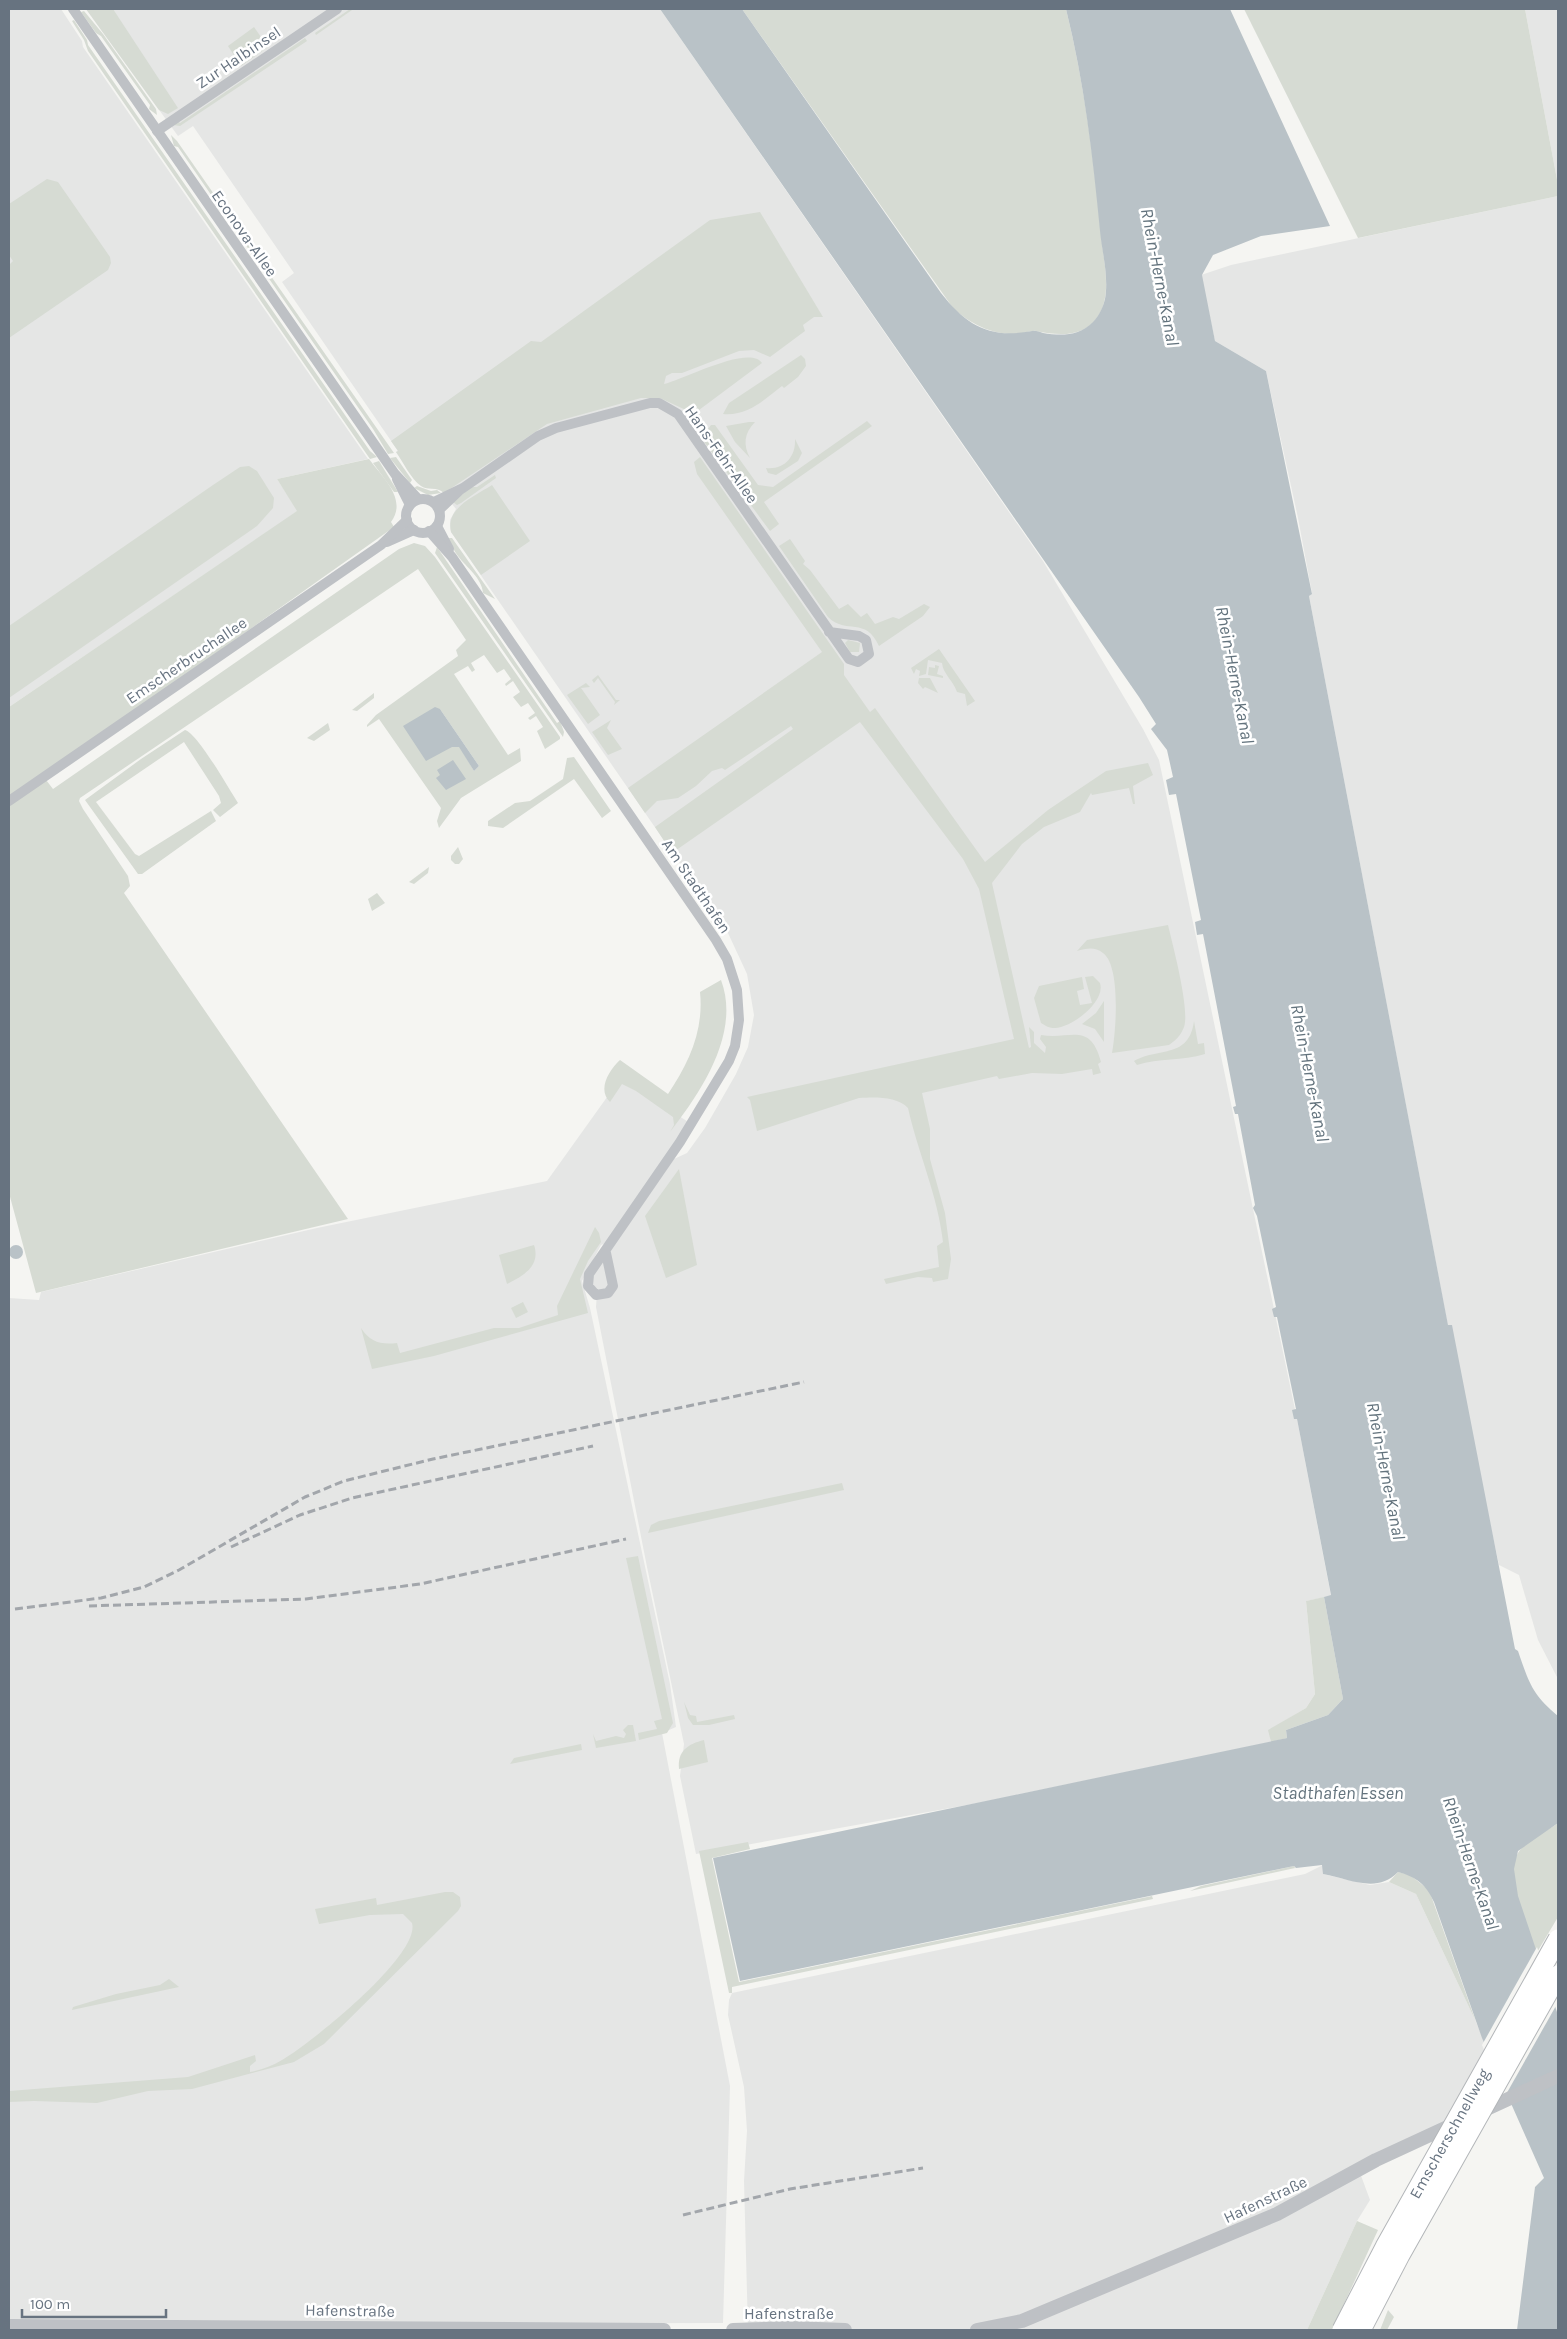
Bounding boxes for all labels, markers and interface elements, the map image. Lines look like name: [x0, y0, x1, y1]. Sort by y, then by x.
street label: Zur Halbinsel: [192, 22, 284, 93]
street label: Econova-Allee: [208, 186, 281, 280]
water label: Rhein-Herne-Kanal: [1136, 206, 1184, 348]
street label: Hans-Fehr-Allee: [681, 402, 762, 507]
water label: Rhein-Herne-Kanal: [1211, 604, 1259, 746]
street label: Emscherbruchallee: [122, 613, 250, 708]
street label: Am Stadthafen: [658, 835, 735, 937]
water label: Rhein-Herne-Kanal: [1286, 1002, 1334, 1144]
water label: Rhein-Herne-Kanal: [1362, 1400, 1410, 1542]
water label: Stadthafen Essen: [1272, 1782, 1404, 1804]
water label: Rhein-Herne-Kanal: [1438, 1793, 1504, 1933]
street label: Emscherschnellweg: [1405, 2065, 1493, 2202]
street label: Hafenstraße: [1220, 2172, 1310, 2227]
scale bar: [22, 2286, 166, 2318]
text: 100 m: [30, 2295, 70, 2313]
street label: Hafenstraße: [305, 2300, 395, 2321]
street label: Hafenstraße: [744, 2304, 834, 2323]

